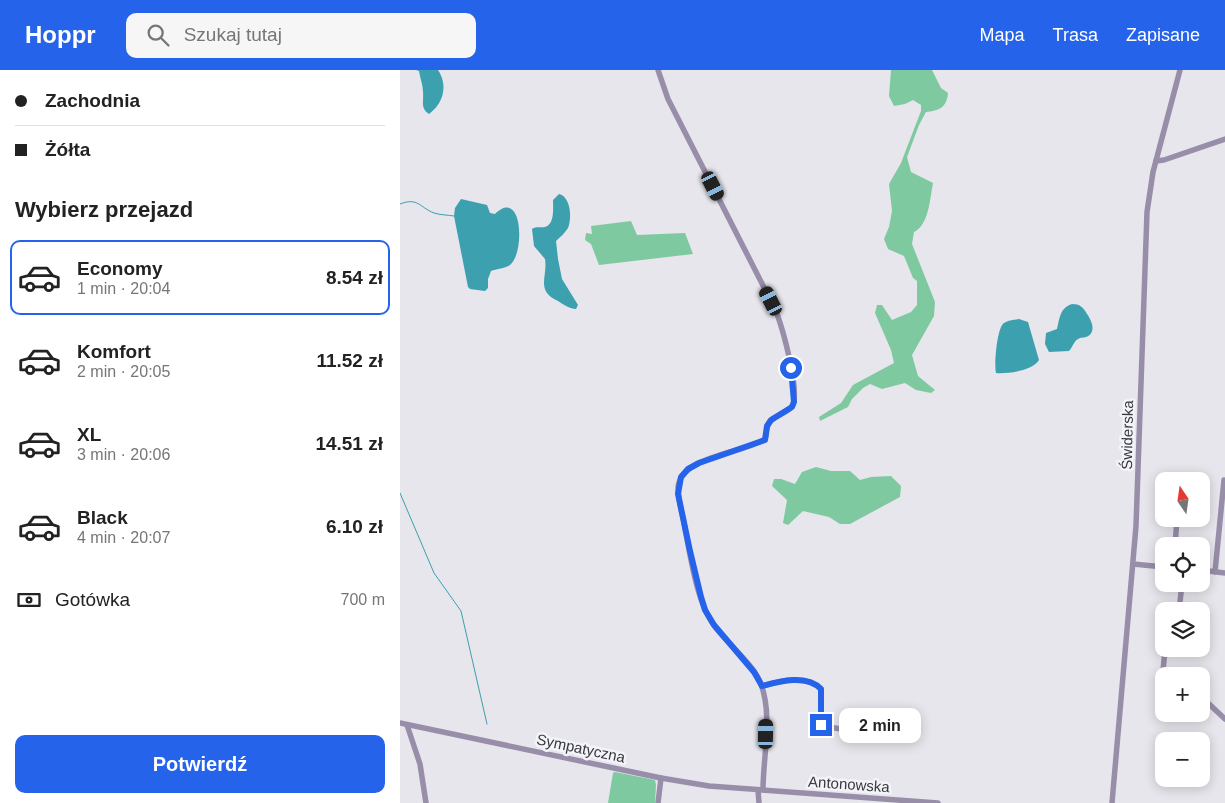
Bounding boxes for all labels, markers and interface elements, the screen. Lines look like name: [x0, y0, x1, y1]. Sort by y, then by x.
search box: [126, 13, 476, 58]
text: Hoppr: [25, 21, 96, 48]
icon: search: [144, 21, 172, 49]
text: Szukaj tutaj: [184, 24, 282, 45]
text: Mapa: [980, 25, 1025, 45]
text: Trasa: [1053, 25, 1098, 45]
text: Zapisane: [1126, 25, 1200, 45]
text: Zachodnia: [45, 90, 140, 111]
text: Żółta: [45, 139, 90, 160]
car: [699, 169, 726, 203]
text: Wybierz przejazd: [15, 197, 193, 222]
icon: car: [17, 255, 62, 300]
text: Economy: [77, 258, 163, 279]
text: 8.54 zł: [326, 267, 383, 288]
text: 1 min · 20:04: [77, 280, 170, 297]
car: [757, 284, 784, 318]
icon: car: [17, 338, 62, 383]
text: Komfort: [77, 341, 151, 362]
text: 11.52 zł: [316, 350, 383, 371]
route start: [780, 357, 802, 379]
text: 2 min · 20:05: [77, 363, 170, 380]
street label: Świderska: [1118, 400, 1136, 470]
icon: car: [17, 421, 62, 466]
text: XL: [77, 424, 101, 445]
text: 14.51 zł: [315, 433, 383, 454]
text: 3 min · 20:06: [77, 446, 170, 463]
north arrow: [1155, 472, 1210, 528]
map controls: [1155, 472, 1210, 787]
icon: car: [17, 504, 62, 549]
text: Black: [77, 507, 128, 528]
text: 6.10 zł: [326, 516, 383, 537]
text: 4 min · 20:07: [77, 529, 170, 546]
button: locate: [1155, 537, 1210, 592]
icon: cash: [15, 586, 43, 614]
text: Gotówka: [55, 589, 130, 610]
text: 700 m: [341, 591, 385, 608]
button: layers: [1155, 602, 1210, 657]
button: +: [1155, 667, 1210, 722]
callout: 2 min: [838, 708, 921, 742]
route end: [810, 714, 832, 736]
text: 2 min: [859, 717, 901, 734]
car: [758, 719, 773, 749]
street label: Sympatyczna: [535, 730, 627, 766]
button: −: [1155, 732, 1210, 787]
button: Potwierdź: [15, 735, 385, 793]
street label: Antonowska: [808, 773, 891, 795]

